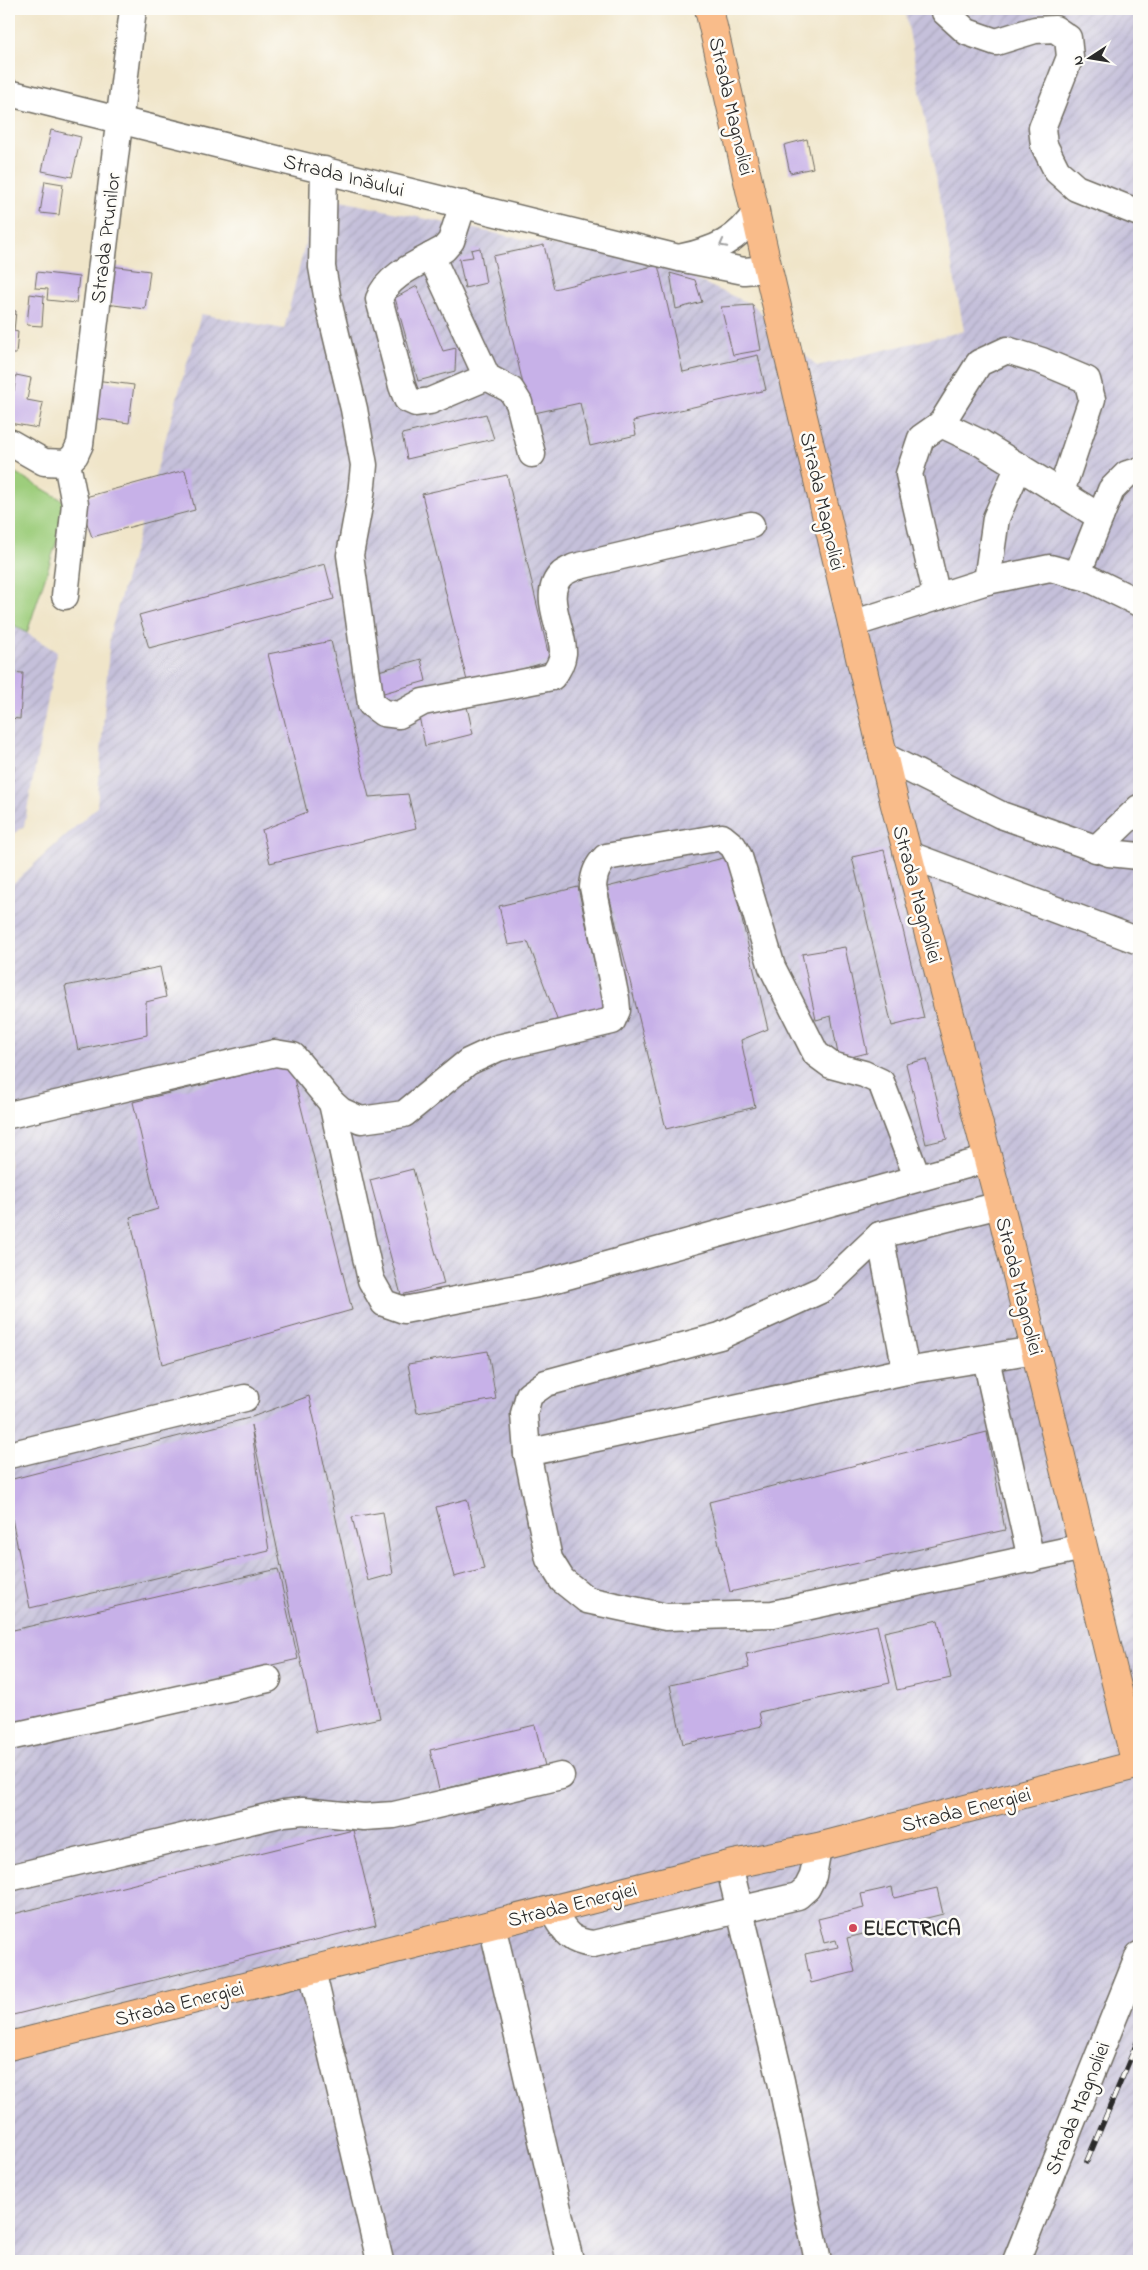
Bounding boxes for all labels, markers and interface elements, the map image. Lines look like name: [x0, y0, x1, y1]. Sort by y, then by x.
north arrow: [1066, 32, 1116, 82]
street label: Strada Magnoliei: [698, 34, 761, 179]
text: N: [1067, 54, 1090, 67]
street label: Strada Inăului: [280, 147, 407, 206]
street label: Strada Prunilor: [84, 171, 130, 305]
one-way arrow: [720, 238, 729, 248]
street label: Strada Magnoliei: [789, 429, 852, 574]
street label: Strada Magnoliei: [881, 822, 949, 967]
street label: Strada Magnoliei: [984, 1214, 1050, 1359]
street label: Strada Energiei: [899, 1780, 1035, 1843]
street label: Strada Energiei: [505, 1875, 641, 1938]
place label: ELECTRICA: [863, 1915, 961, 1945]
marker: ELECTRICA: [847, 1922, 859, 1934]
street label: Strada Energiei: [112, 1974, 248, 2037]
street label: Strada Magnoliei: [1038, 2038, 1121, 2181]

